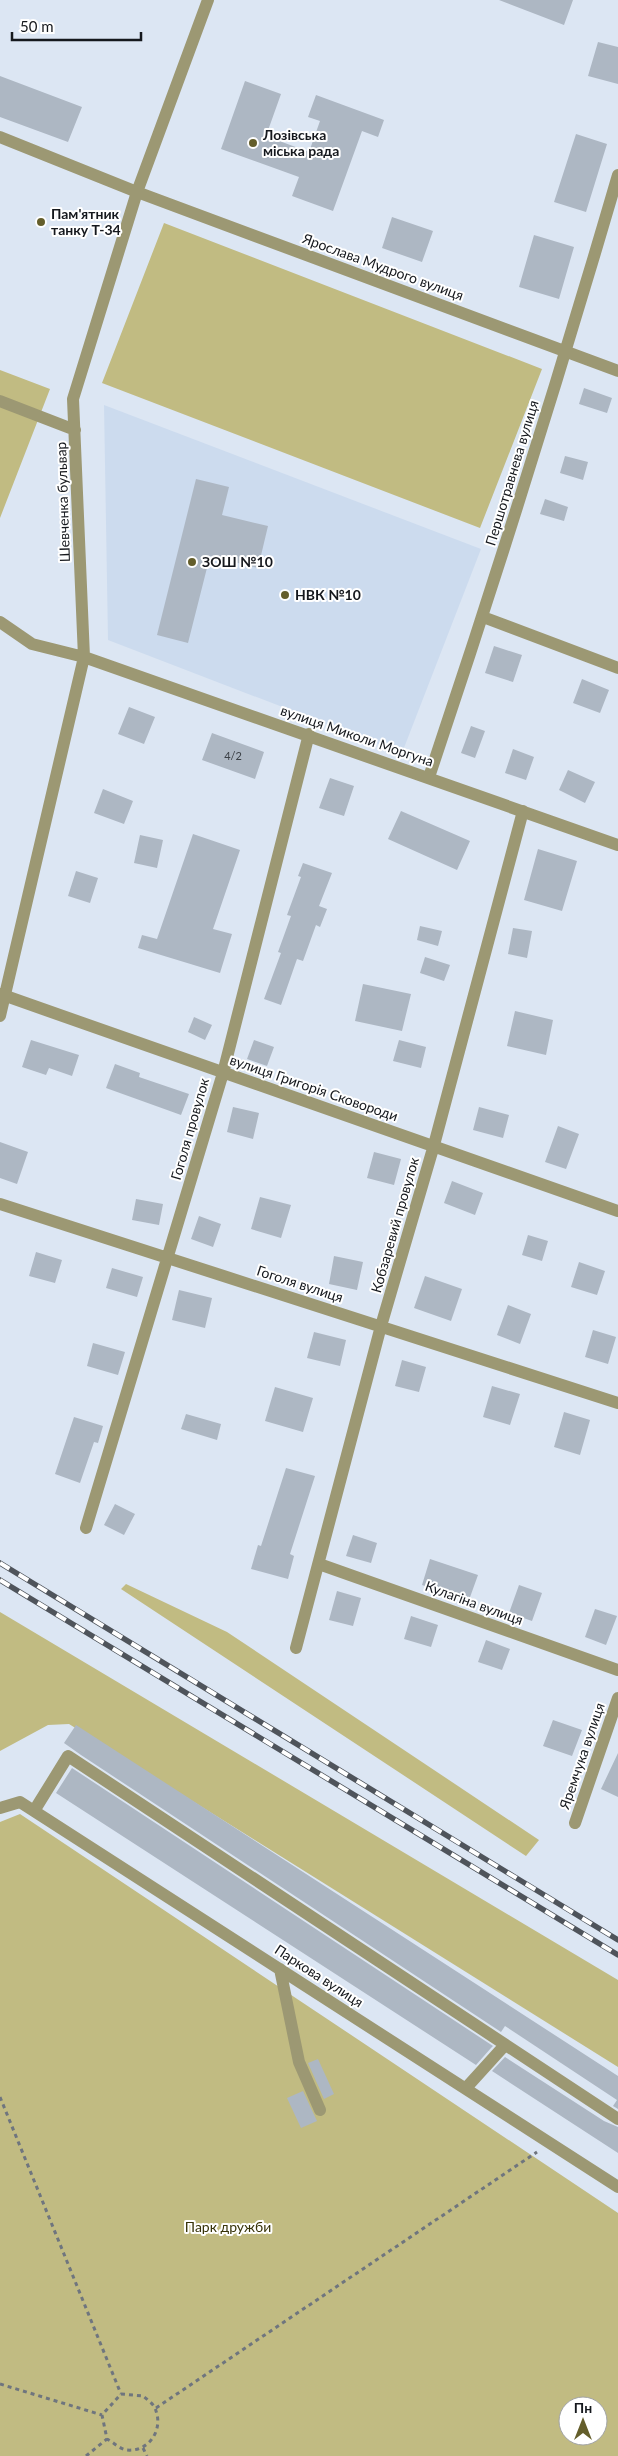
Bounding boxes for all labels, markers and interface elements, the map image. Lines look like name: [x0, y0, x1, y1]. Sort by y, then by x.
scale bar: [12, 10, 141, 42]
text: 50 m: [20, 17, 54, 35]
place label: Лозівська міська рада: [262, 126, 339, 159]
marker: Лозівська міська рада: [247, 137, 259, 149]
place label: Пам'ятник танку Т-34: [51, 205, 121, 238]
marker: Пам'ятник танку Т-34: [35, 216, 47, 228]
street label: Ярослава Мудрого вулиця: [299, 229, 466, 304]
street label: Першотравнева вулиця: [481, 398, 542, 548]
street label: Шевченка бульвар: [52, 441, 73, 563]
place label: ЗОШ №10: [202, 553, 273, 570]
marker: ЗОШ №10: [186, 556, 198, 568]
place label: НВК №10: [295, 586, 361, 603]
marker: НВК №10: [279, 589, 291, 601]
street label: вулиця Миколи Моргуна: [279, 701, 436, 770]
house number: 4/2: [224, 749, 242, 762]
street label: вулиця Григорія Сковороди: [228, 1051, 400, 1124]
street label: Гоголя провулок: [167, 1075, 212, 1182]
street label: Кобзаревий провулок: [367, 1154, 422, 1295]
street label: Гоголя вулиця: [255, 1262, 346, 1305]
street label: Кулагіна вулиця: [423, 1577, 525, 1628]
street label: Яремчука вулиця: [555, 1700, 608, 1812]
street label: Паркова вулиця: [272, 1941, 367, 2011]
park label: Парк дружби: [185, 2218, 271, 2235]
north arrow: [558, 2396, 608, 2446]
text: Пн: [574, 2399, 592, 2416]

